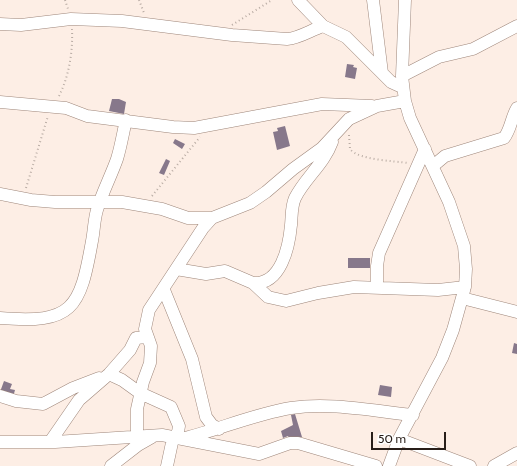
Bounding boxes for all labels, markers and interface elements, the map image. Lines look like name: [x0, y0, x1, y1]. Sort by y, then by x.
scale bar: [373, 424, 448, 450]
text: 50 m: [378, 431, 406, 446]

